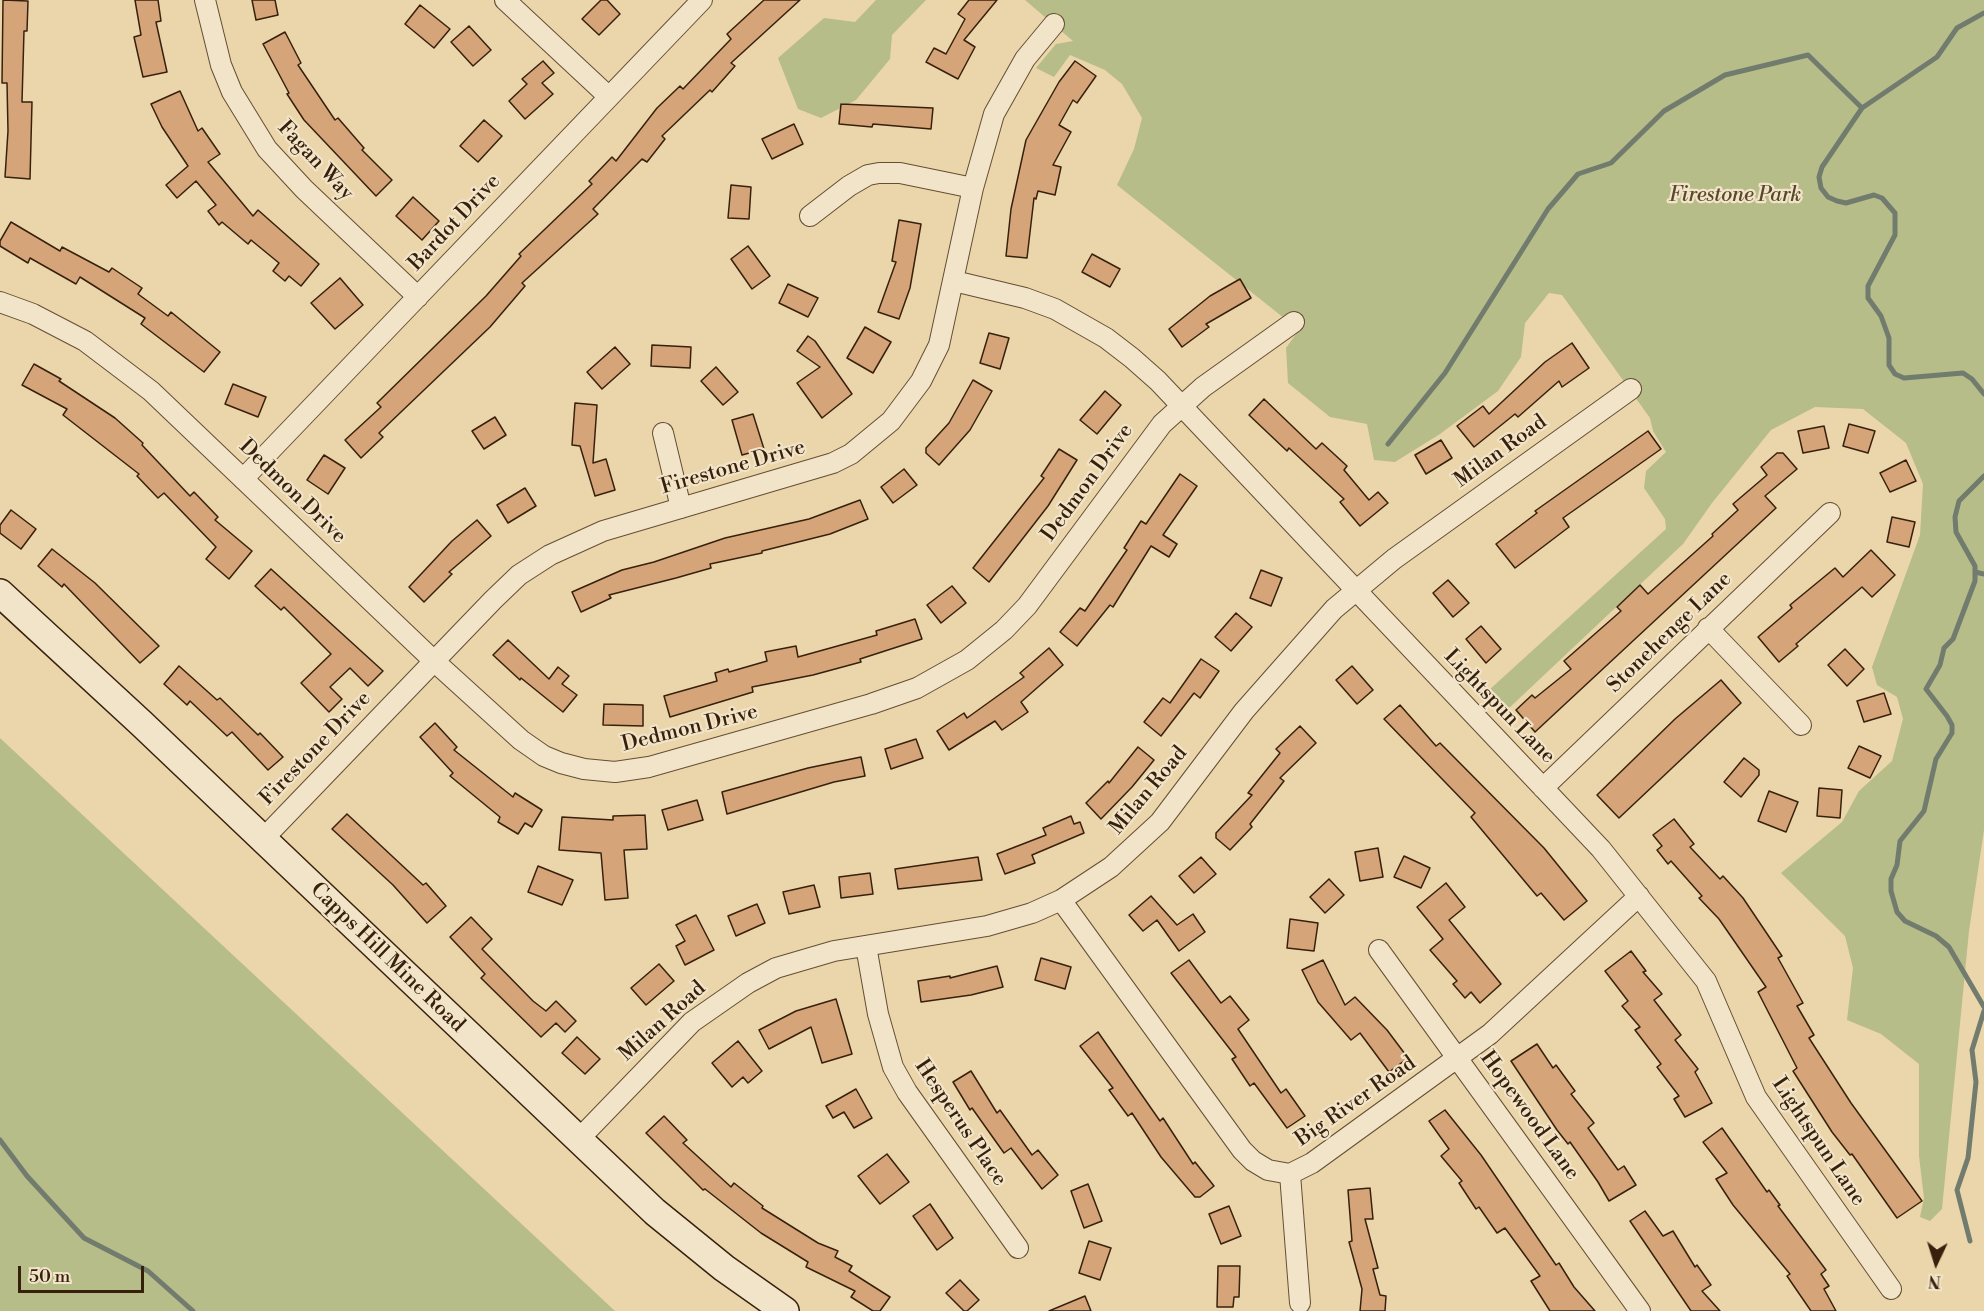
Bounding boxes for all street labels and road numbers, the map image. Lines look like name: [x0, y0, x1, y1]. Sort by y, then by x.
street label: Fagan Way: [272, 116, 358, 206]
street label: Bardot Drive: [404, 169, 506, 277]
street label: Milan Road: [1450, 410, 1552, 494]
street label: Dedmon Drive: [1037, 419, 1139, 547]
street label: Dedmon Drive: [233, 435, 351, 549]
street label: Firestone Drive: [658, 435, 808, 501]
street label: Stonehenge Lane: [1603, 567, 1737, 699]
street label: Lightspun Lane: [1438, 644, 1560, 770]
street label: Firestone Drive: [255, 687, 377, 811]
street label: Dedmon Drive: [619, 700, 761, 758]
street label: Milan Road: [1105, 742, 1193, 840]
street label: Capps Hill Mine Road: [305, 878, 469, 1038]
street label: Milan Road: [614, 977, 712, 1067]
street label: Hopewood Lane: [1474, 1047, 1584, 1185]
street label: Big River Road: [1291, 1051, 1421, 1153]
street label: Hesperus Place: [908, 1055, 1012, 1191]
street label: Lightspun Lane: [1766, 1073, 1870, 1211]

